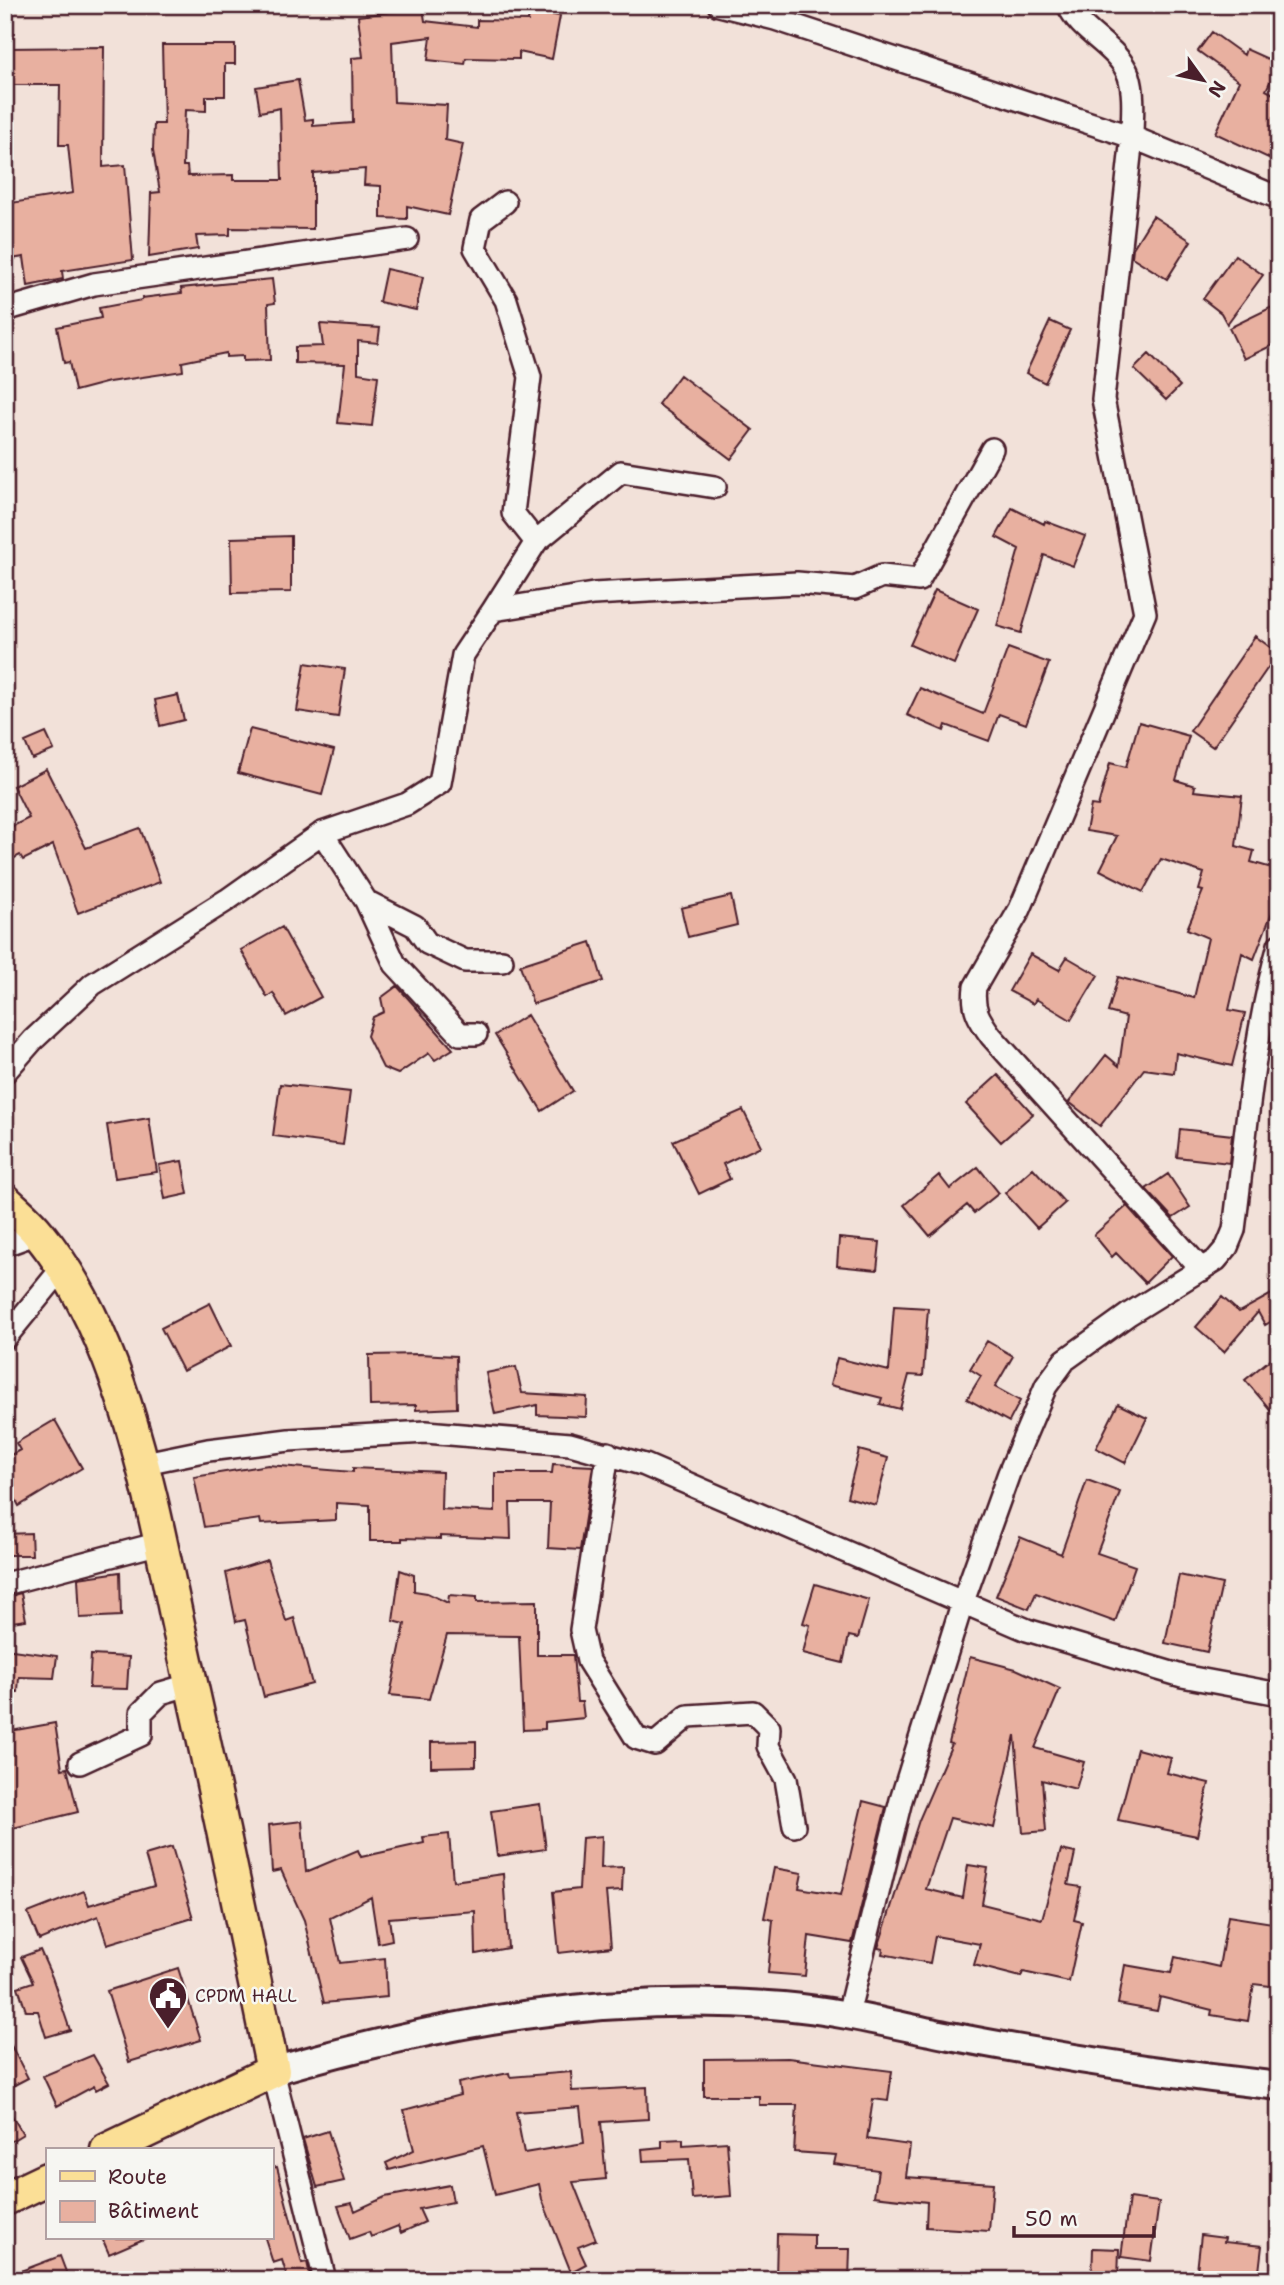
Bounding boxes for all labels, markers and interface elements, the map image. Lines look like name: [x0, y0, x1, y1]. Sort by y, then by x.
north arrow: [1168, 46, 1238, 116]
text: N: [1202, 76, 1231, 102]
public building icon: CPDM HALL: [147, 1975, 189, 2030]
place label: CPDM HALL: [195, 1984, 297, 2008]
legend: [46, 2148, 273, 2240]
text: Route: [108, 2163, 167, 2191]
scale bar: [1014, 2194, 1154, 2238]
text: Bâtiment: [108, 2197, 199, 2225]
text: 50 m: [1025, 2205, 1078, 2233]

